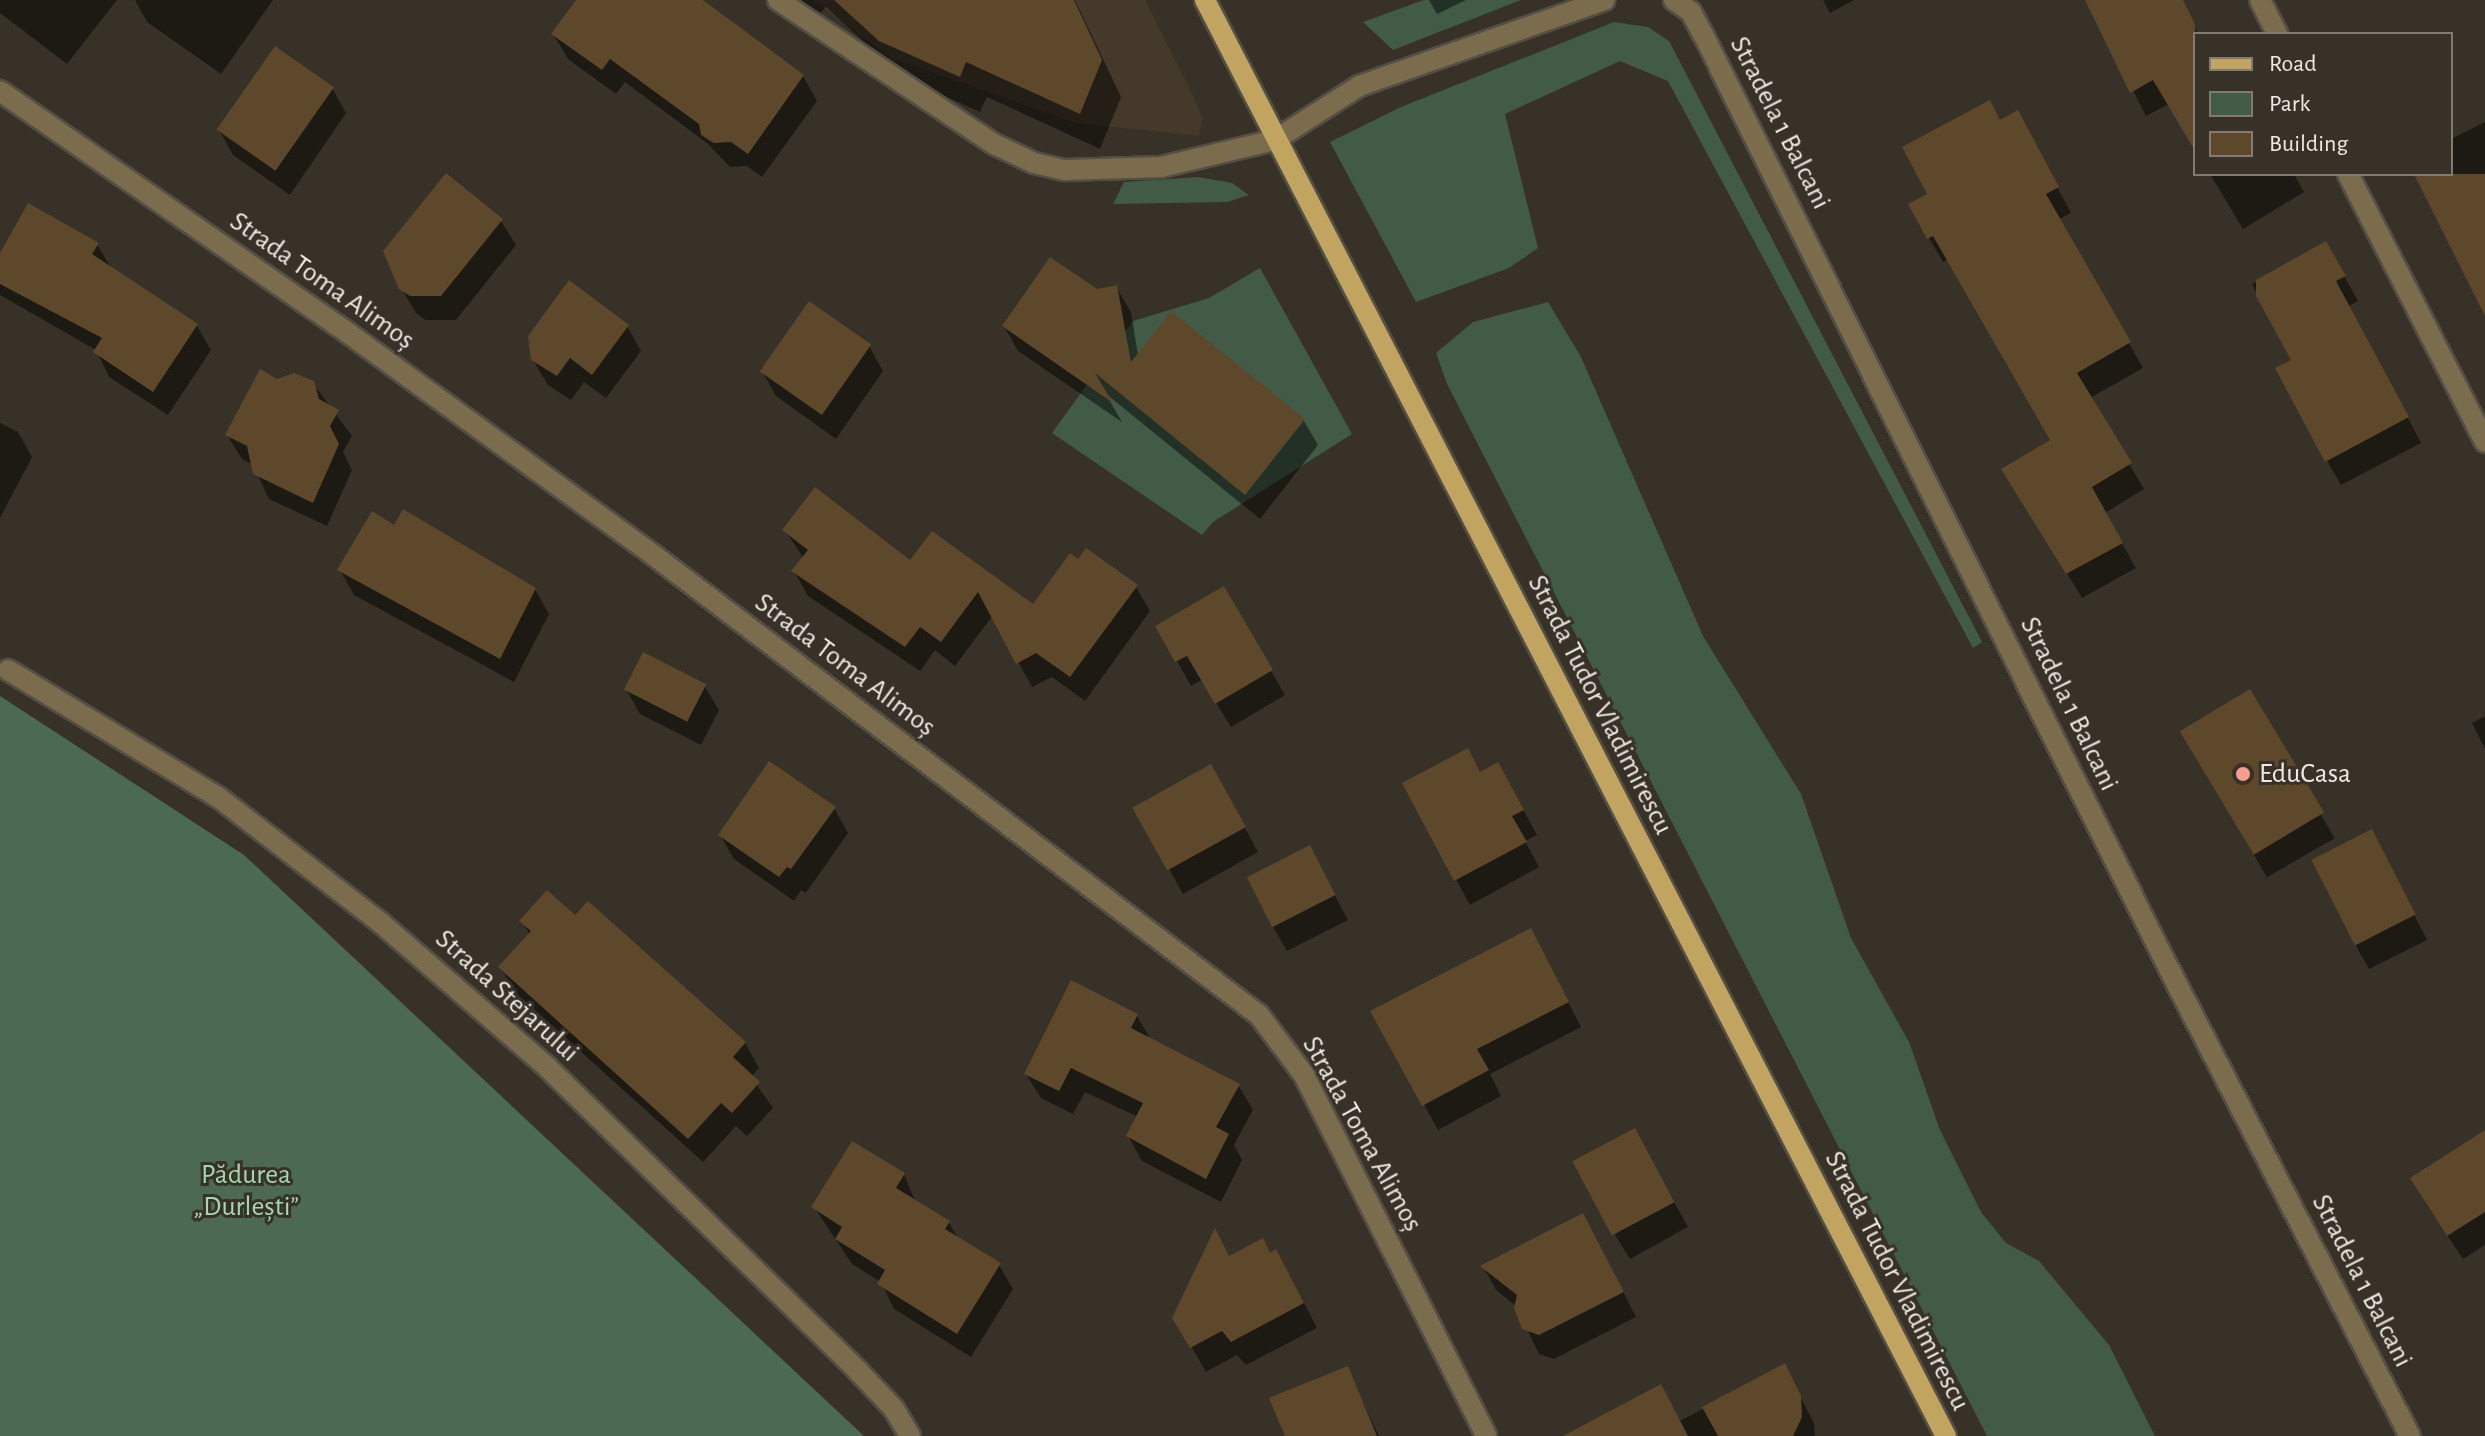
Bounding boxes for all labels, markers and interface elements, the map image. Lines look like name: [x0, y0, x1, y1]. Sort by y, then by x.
street label: Stradela 1 Balcani: [1722, 31, 1838, 215]
legend: [2193, 32, 2453, 176]
text: Road: [2269, 52, 2317, 76]
text: Park: [2269, 92, 2310, 116]
text: Building: [2269, 132, 2348, 156]
street label: Strada Toma Alimoș: [223, 205, 421, 357]
street label: Strada Tudor Vladimirescu: [1520, 570, 1680, 840]
street label: Strada Toma Alimoș: [748, 586, 942, 744]
street label: Stradela 1 Balcani: [2012, 612, 2126, 796]
place label: EduCasa: [2259, 757, 2351, 791]
marker: EduCasa: [2234, 765, 2252, 783]
street label: Strada Stejarului: [428, 923, 586, 1069]
street label: Strada Toma Alimoș: [1295, 1031, 1429, 1237]
street label: Strada Tudor Vladimirescu: [1817, 1146, 1977, 1416]
park label: Pădurea „Durlești”: [193, 1158, 299, 1224]
street label: Stradela 1 Balcani: [2304, 1189, 2420, 1373]

